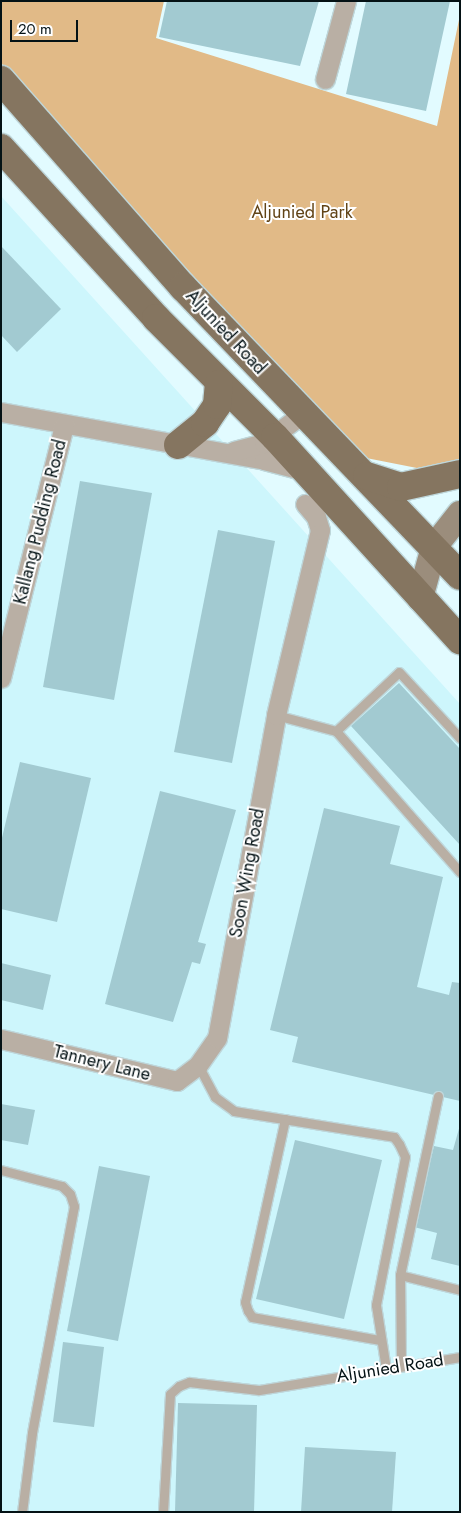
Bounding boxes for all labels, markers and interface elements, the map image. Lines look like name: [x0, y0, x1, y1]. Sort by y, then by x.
scale bar: [12, 10, 80, 42]
text: 20 m: [18, 18, 52, 40]
park label: Aljunied Park: [251, 201, 353, 223]
street label: Aljunied Road: [181, 285, 271, 379]
street label: Kallang Pudding Road: [9, 437, 71, 607]
street label: Soon Wing Road: [225, 807, 269, 939]
street label: Tannery Lane: [51, 1041, 153, 1085]
street label: Aljunied Road: [335, 1349, 445, 1387]

